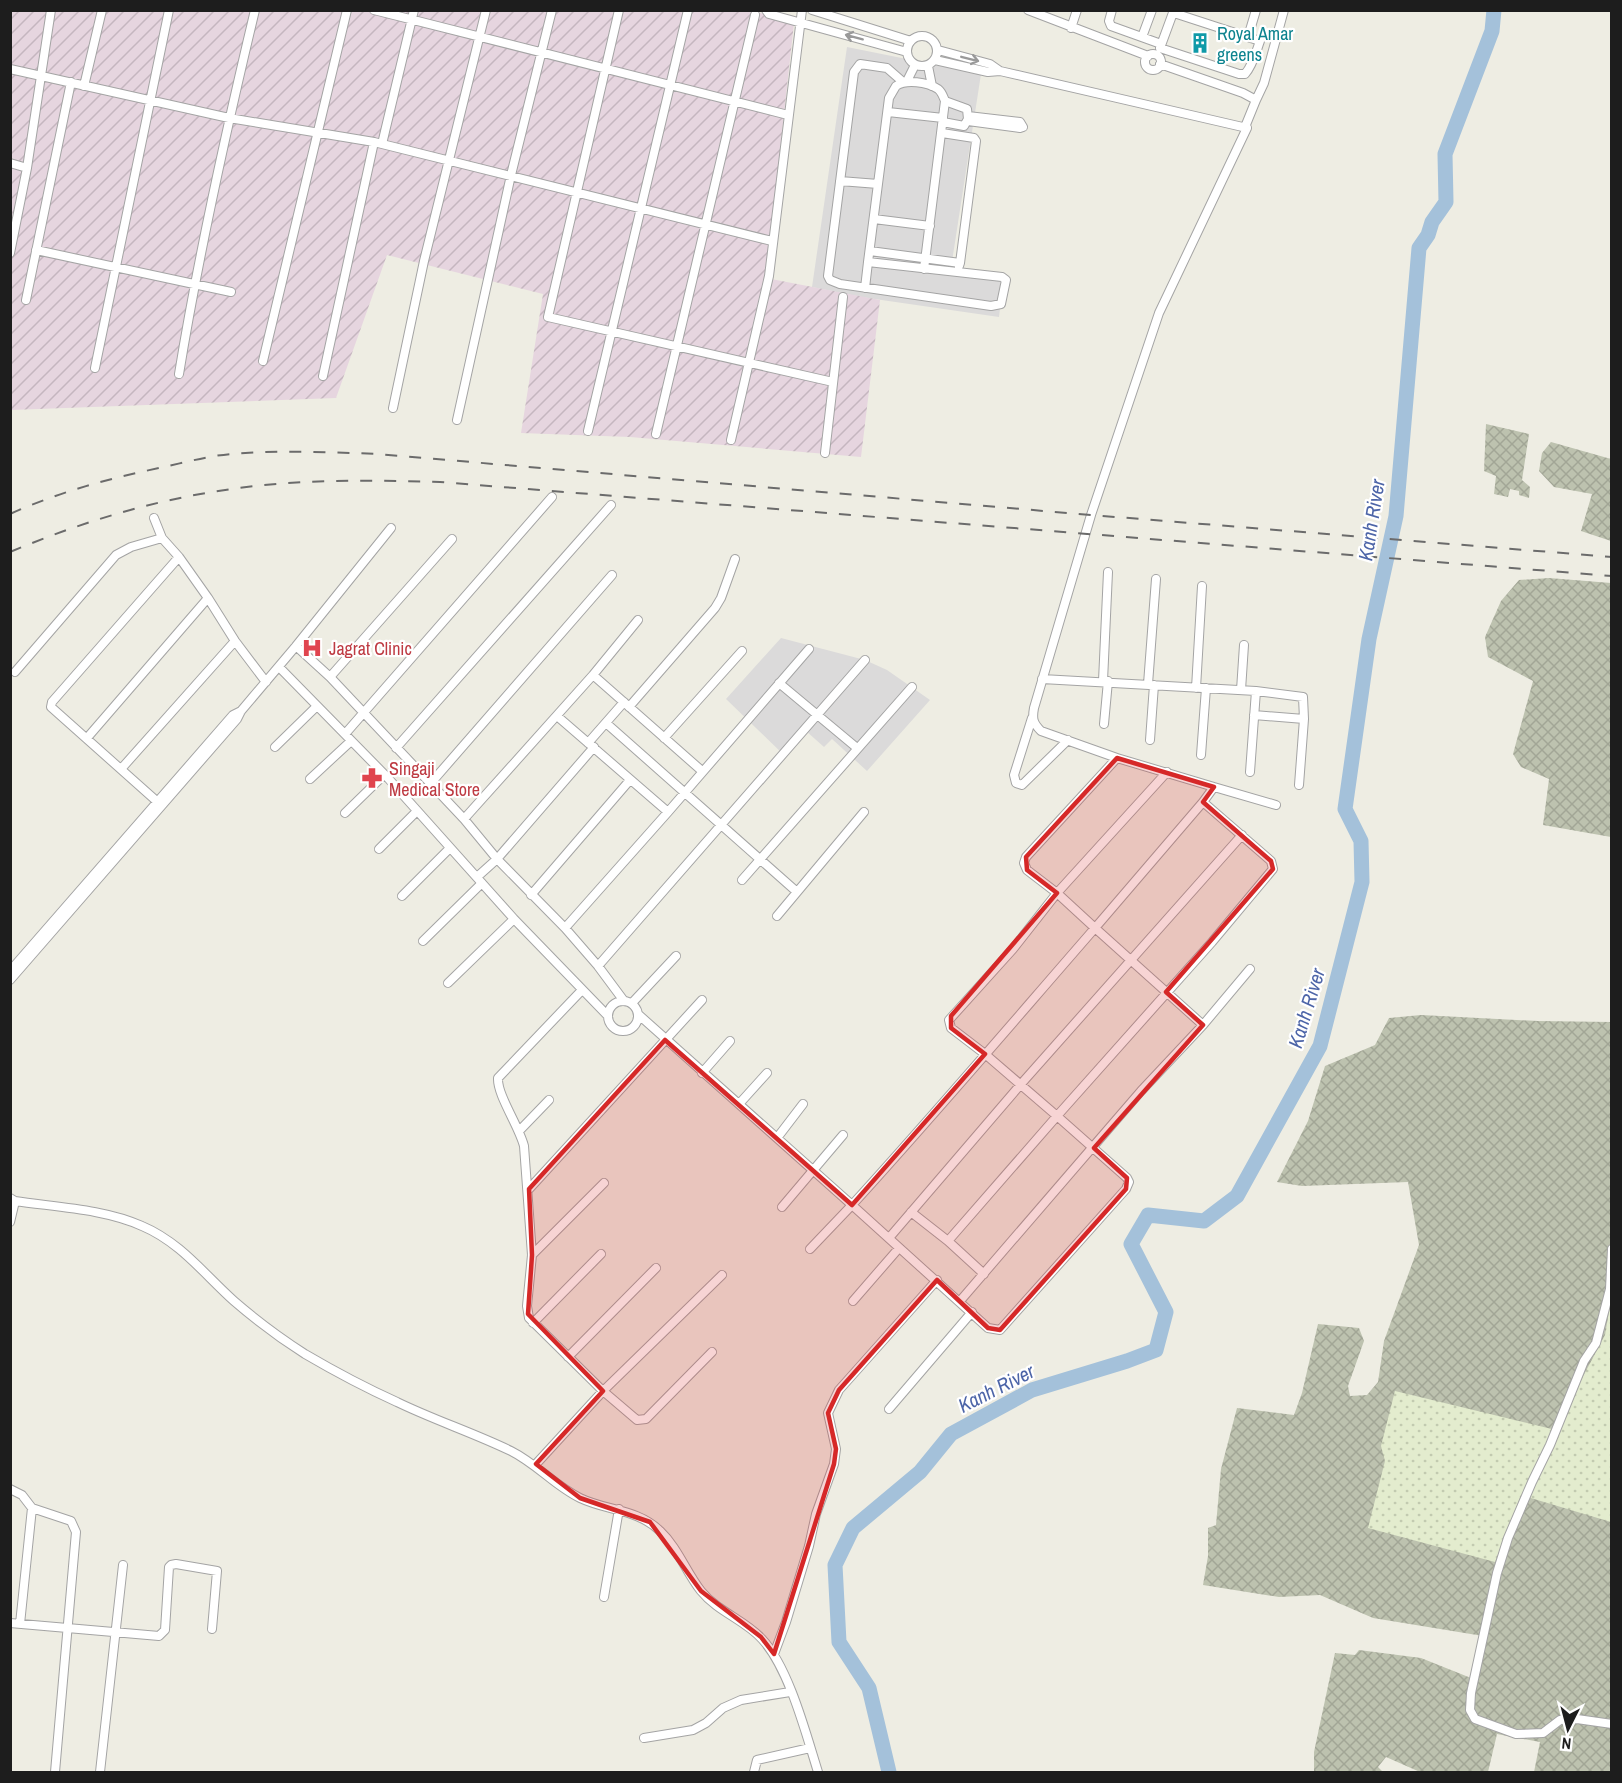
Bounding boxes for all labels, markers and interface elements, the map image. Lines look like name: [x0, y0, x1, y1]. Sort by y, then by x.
place label: Royal Amar greens: [1217, 21, 1293, 67]
one-way arrow: [845, 31, 864, 43]
building icon: Royal Amar greens: [1188, 31, 1212, 55]
one-way arrow: [960, 53, 979, 65]
water label: Kanh River: [1351, 477, 1391, 563]
hospital icon: Jagrat Clinic: [300, 636, 324, 660]
place label: Jagrat Clinic: [329, 636, 412, 661]
place label: Singaji Medical Store: [389, 756, 480, 802]
pharmacy icon: Singaji Medical Store: [360, 766, 384, 790]
water label: Kanh River: [1281, 964, 1331, 1051]
water label: Kanh River: [953, 1357, 1039, 1419]
north arrow: [1538, 1699, 1598, 1759]
text: N: [1561, 1732, 1572, 1755]

